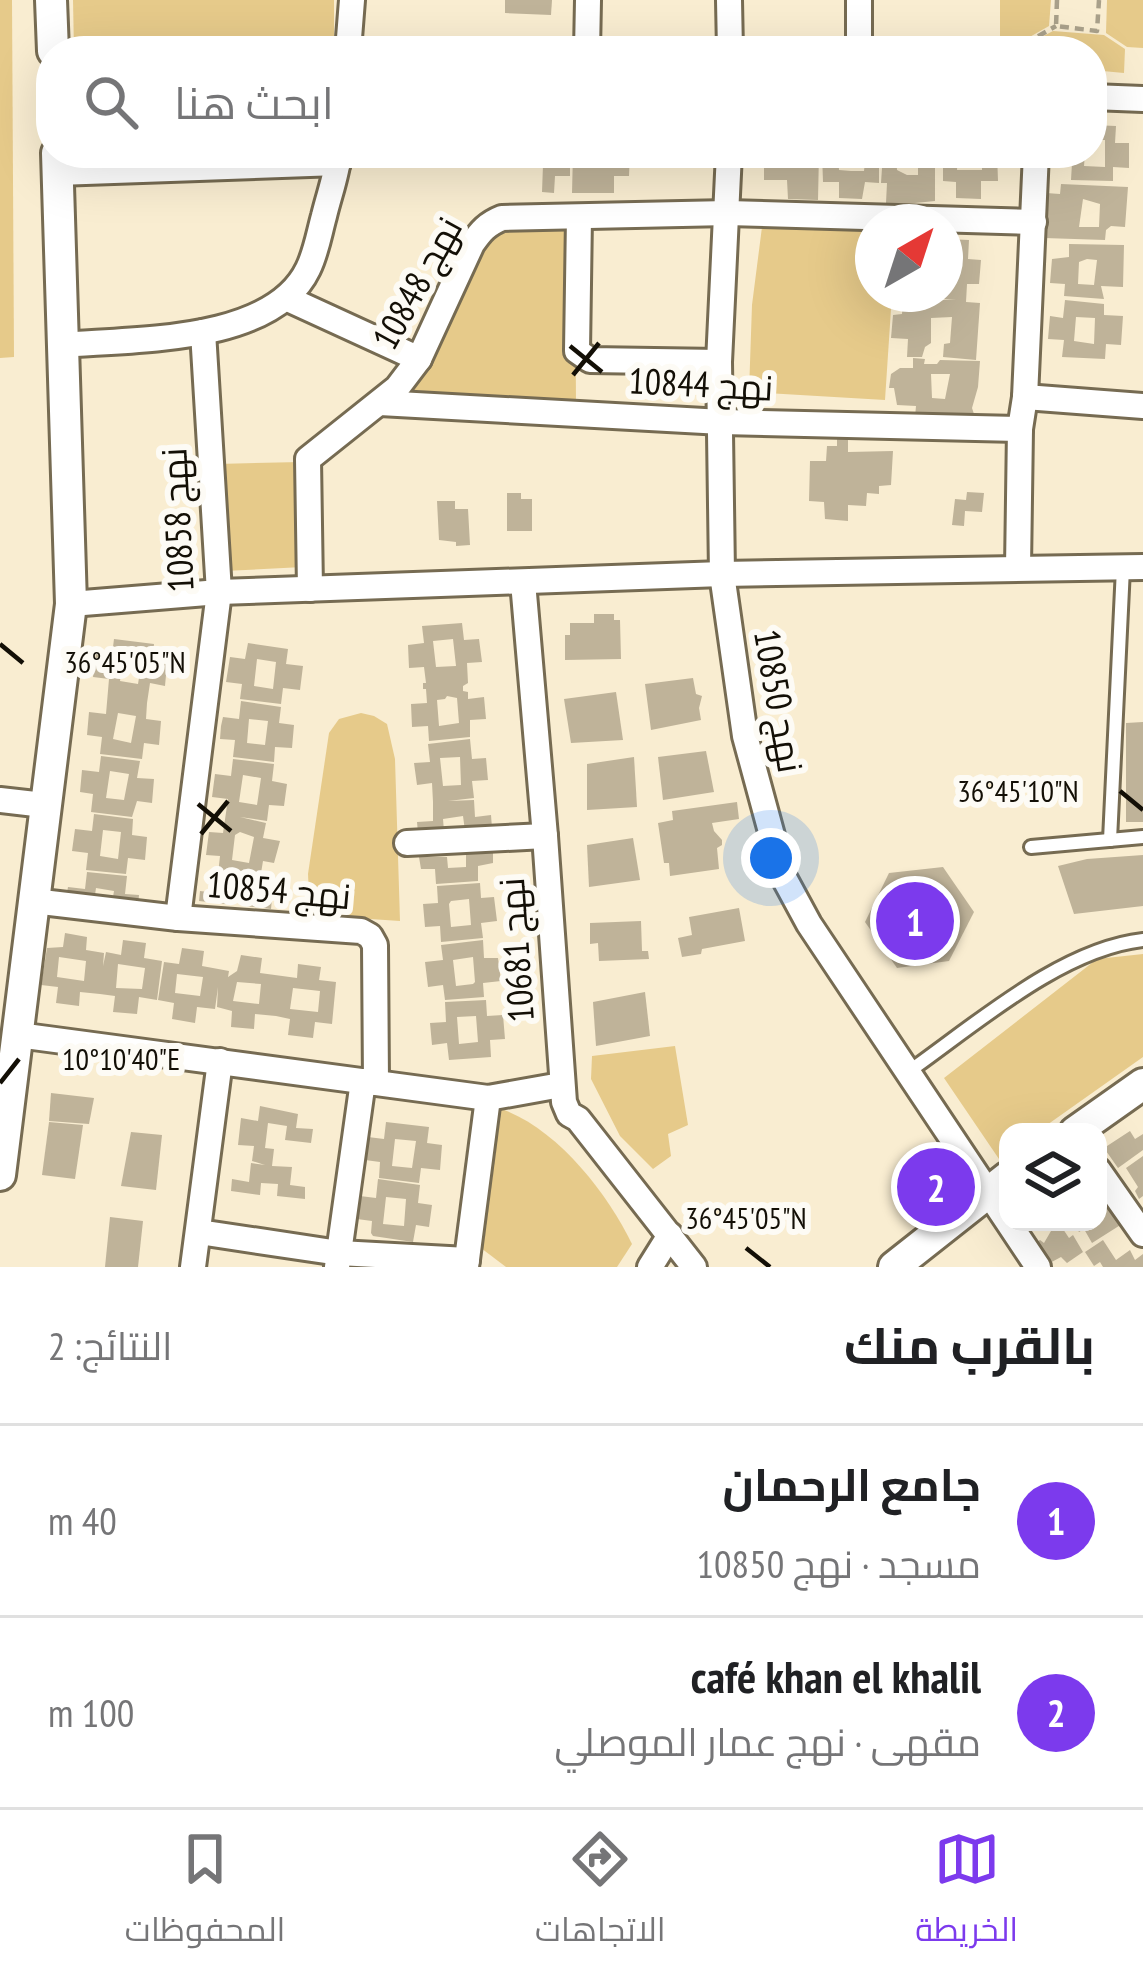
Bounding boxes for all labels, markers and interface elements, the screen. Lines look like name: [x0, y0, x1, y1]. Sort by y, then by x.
search box: [36, 36, 1107, 168]
icon: search: [78, 69, 144, 135]
text: ابحث هنا: [174, 73, 334, 131]
north arrow: [855, 204, 963, 312]
street label: نهج 10848: [361, 208, 474, 358]
street label: نهج 10844: [627, 356, 774, 413]
street label: نهج 10858: [149, 446, 206, 593]
street label: نهج 10850: [742, 626, 815, 777]
text: 36°45'05"N: [64, 642, 186, 681]
text: 36°45'10"N: [957, 771, 1079, 810]
your location: [741, 828, 801, 888]
street label: نهج 10854: [205, 860, 353, 921]
street label: نهج 10681: [487, 876, 546, 1024]
pin: 1: [876, 876, 954, 966]
text: 10°10'40"E: [62, 1039, 180, 1078]
map controls: [999, 1123, 1107, 1231]
button: layers: [999, 1123, 1107, 1231]
pin: 2: [897, 1142, 975, 1232]
text: 36°45'05"N: [685, 1198, 807, 1237]
text: بالقرب منك: [844, 1312, 1095, 1378]
text: النتائج: 2: [48, 1320, 172, 1371]
text: جامع الرحمان: [722, 1455, 981, 1513]
text: 40 m: [48, 1495, 117, 1546]
text: 1: [1047, 1495, 1065, 1546]
text: مسجد · نهج 10850: [697, 1538, 981, 1589]
text: café khan el khalil: [691, 1647, 981, 1705]
text: 100 m: [48, 1687, 134, 1738]
text: 2: [1047, 1687, 1065, 1738]
text: مقهى · نهج عمار الموصلي: [555, 1716, 981, 1767]
tab: المحفوظات: [125, 1826, 285, 1960]
tab: الاتجاهات: [535, 1826, 666, 1960]
tab: الخريطة: [915, 1826, 1018, 1960]

